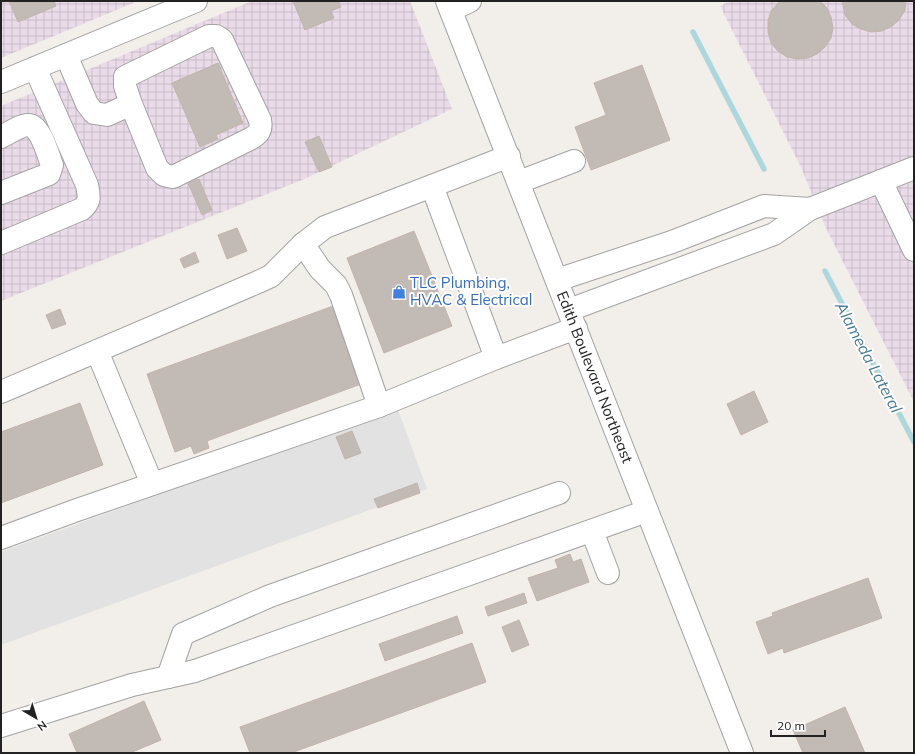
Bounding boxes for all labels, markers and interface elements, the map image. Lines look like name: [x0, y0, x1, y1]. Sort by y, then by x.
place label: TLC Plumbing, HVAC & Electrical: [410, 273, 532, 309]
shop icon: TLC Plumbing, HVAC & Electrical: [391, 284, 407, 300]
street label: Edith Boulevard Northeast: [553, 288, 637, 466]
water label: Alameda Lateral: [831, 297, 907, 416]
north arrow: [16, 698, 56, 738]
scale bar: [771, 712, 825, 738]
text: N: [35, 718, 50, 734]
text: 20 m: [777, 718, 805, 733]

